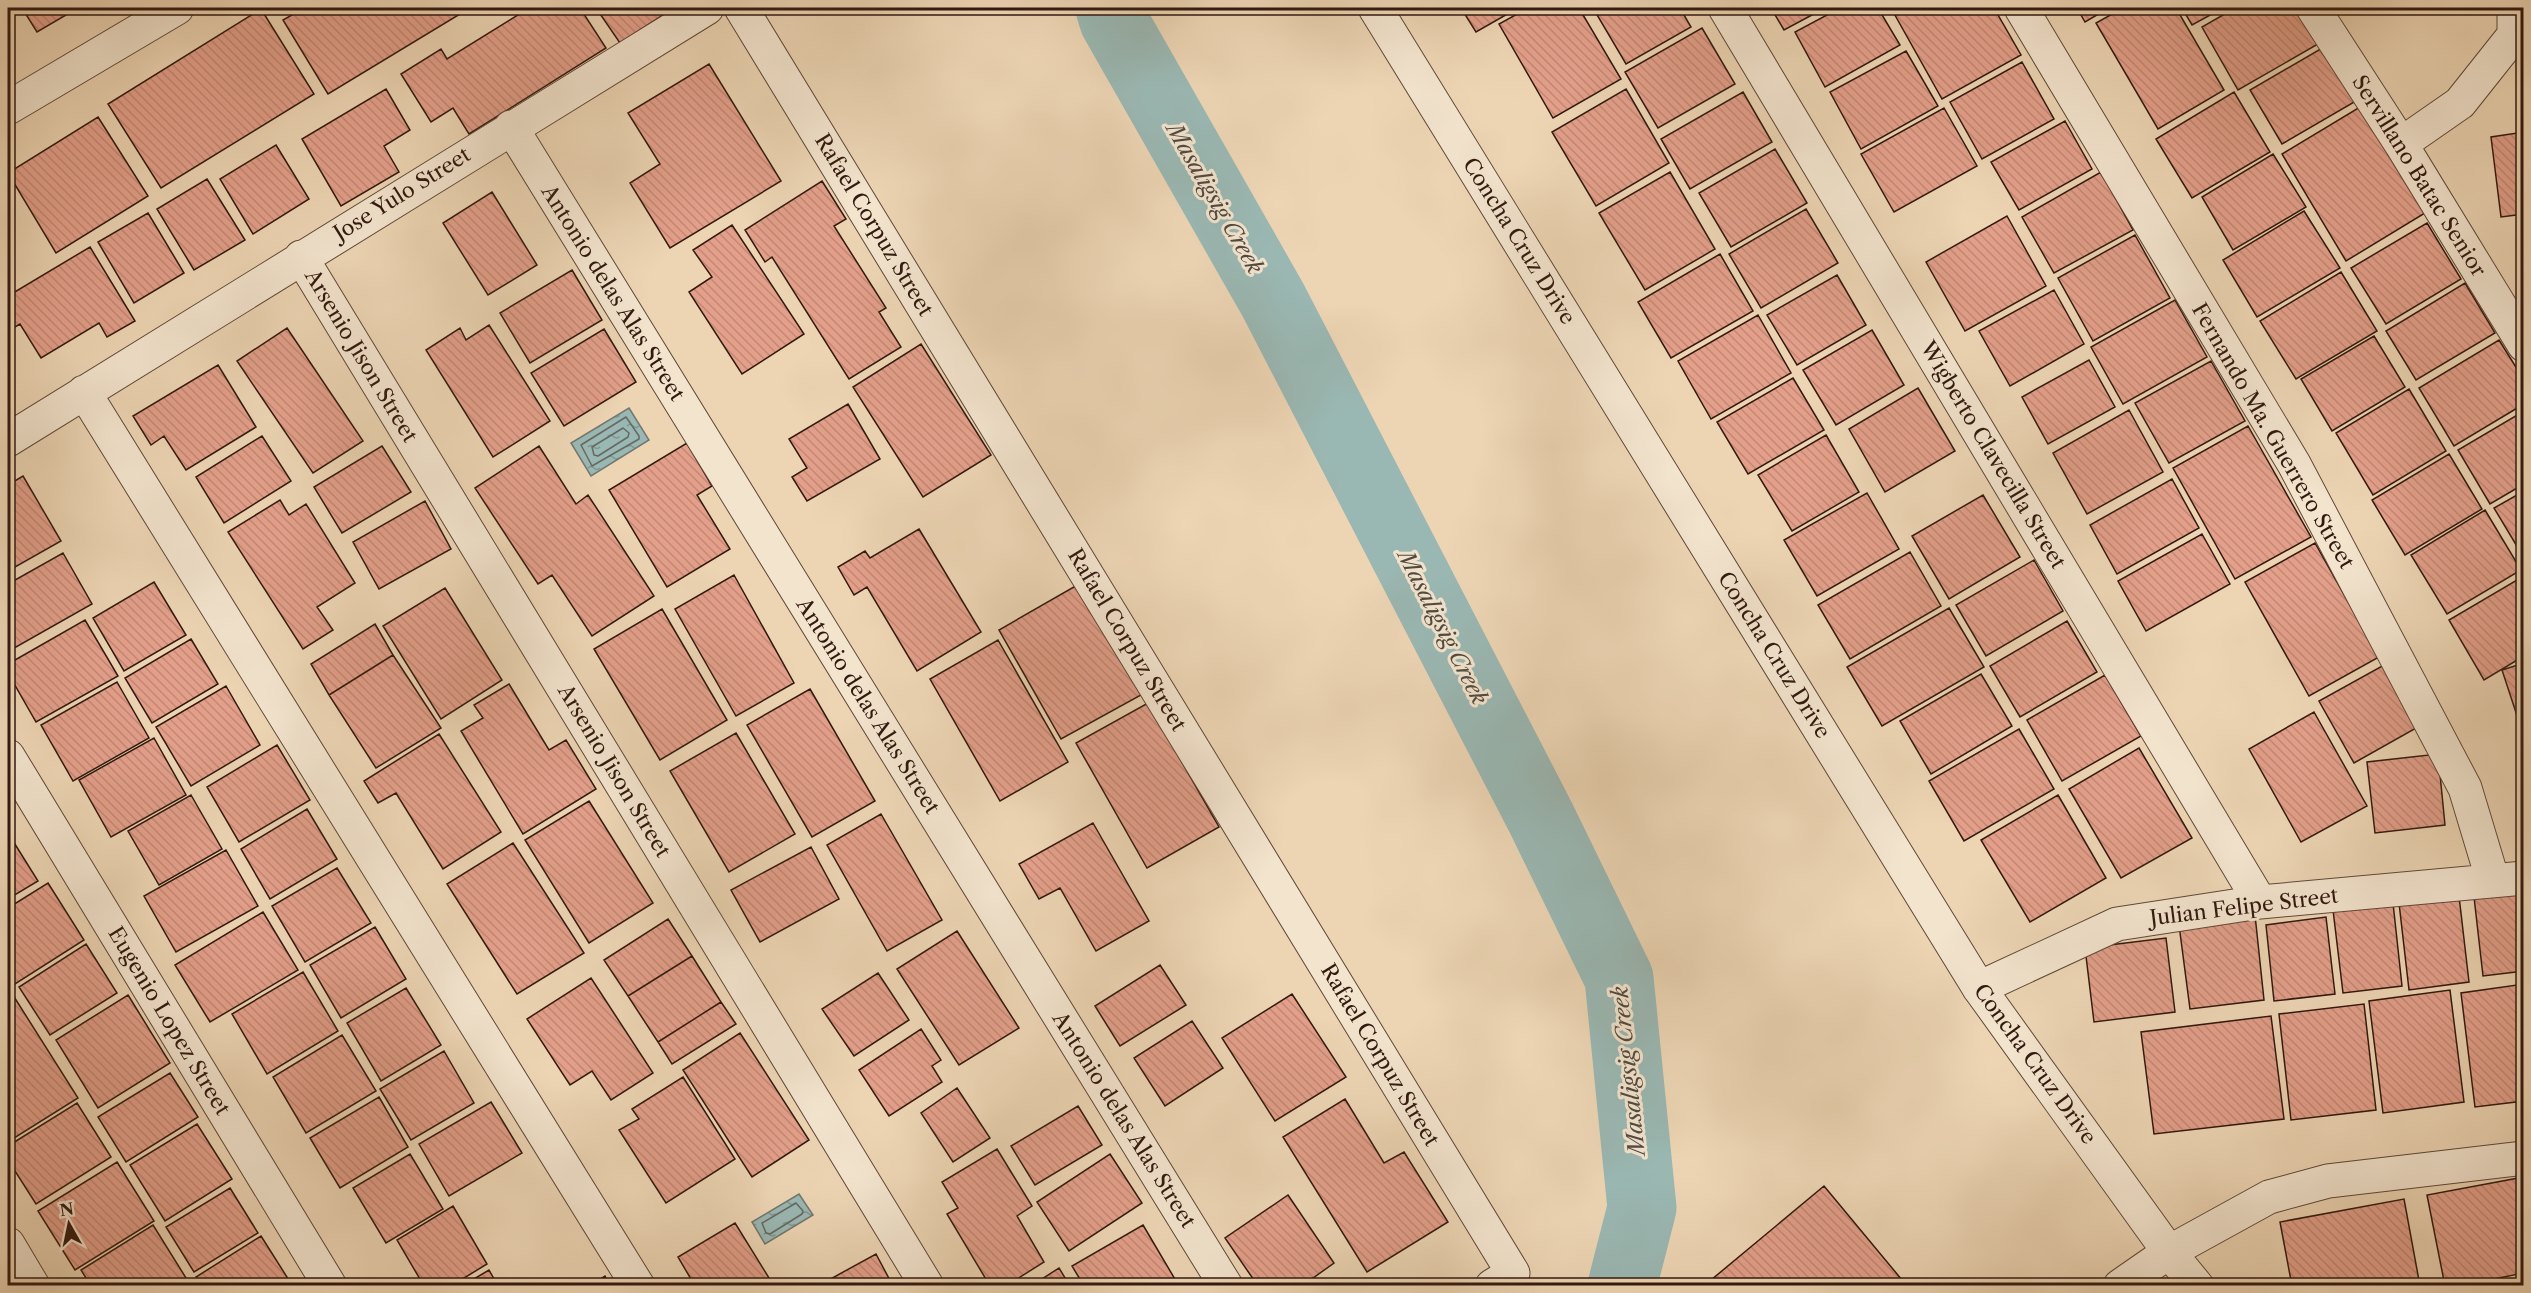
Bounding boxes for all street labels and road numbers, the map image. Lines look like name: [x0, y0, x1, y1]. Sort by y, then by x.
street label: Servillano Batac Senior: [2347, 70, 2492, 281]
street label: Rafael Corpuz Street: [810, 129, 939, 321]
street label: Jose Yulo Street: [326, 141, 475, 247]
street label: Concha Cruz Drive: [1458, 153, 1581, 329]
street label: Antonio delas Alas Street: [536, 179, 691, 406]
street label: Arsenio Jison Street: [299, 264, 423, 447]
street label: Fernando Ma. Guerrero Street: [2187, 298, 2360, 574]
street label: Wigberto Clavecilla Street: [1915, 336, 2072, 574]
street label: Rafael Corpuz Street: [1063, 544, 1192, 736]
street label: Concha Cruz Drive: [1713, 567, 1836, 743]
street label: Antonio delas Alas Street: [791, 592, 946, 819]
street label: Arsenio Jison Street: [552, 679, 676, 862]
street label: Julian Felipe Street: [2145, 882, 2340, 931]
street label: Eugenio Lopez Street: [103, 922, 236, 1120]
street label: Rafael Corpuz Street: [1316, 959, 1445, 1151]
street label: Concha Cruz Drive: [1969, 979, 2102, 1149]
street label: Antonio delas Alas Street: [1047, 1006, 1202, 1233]

